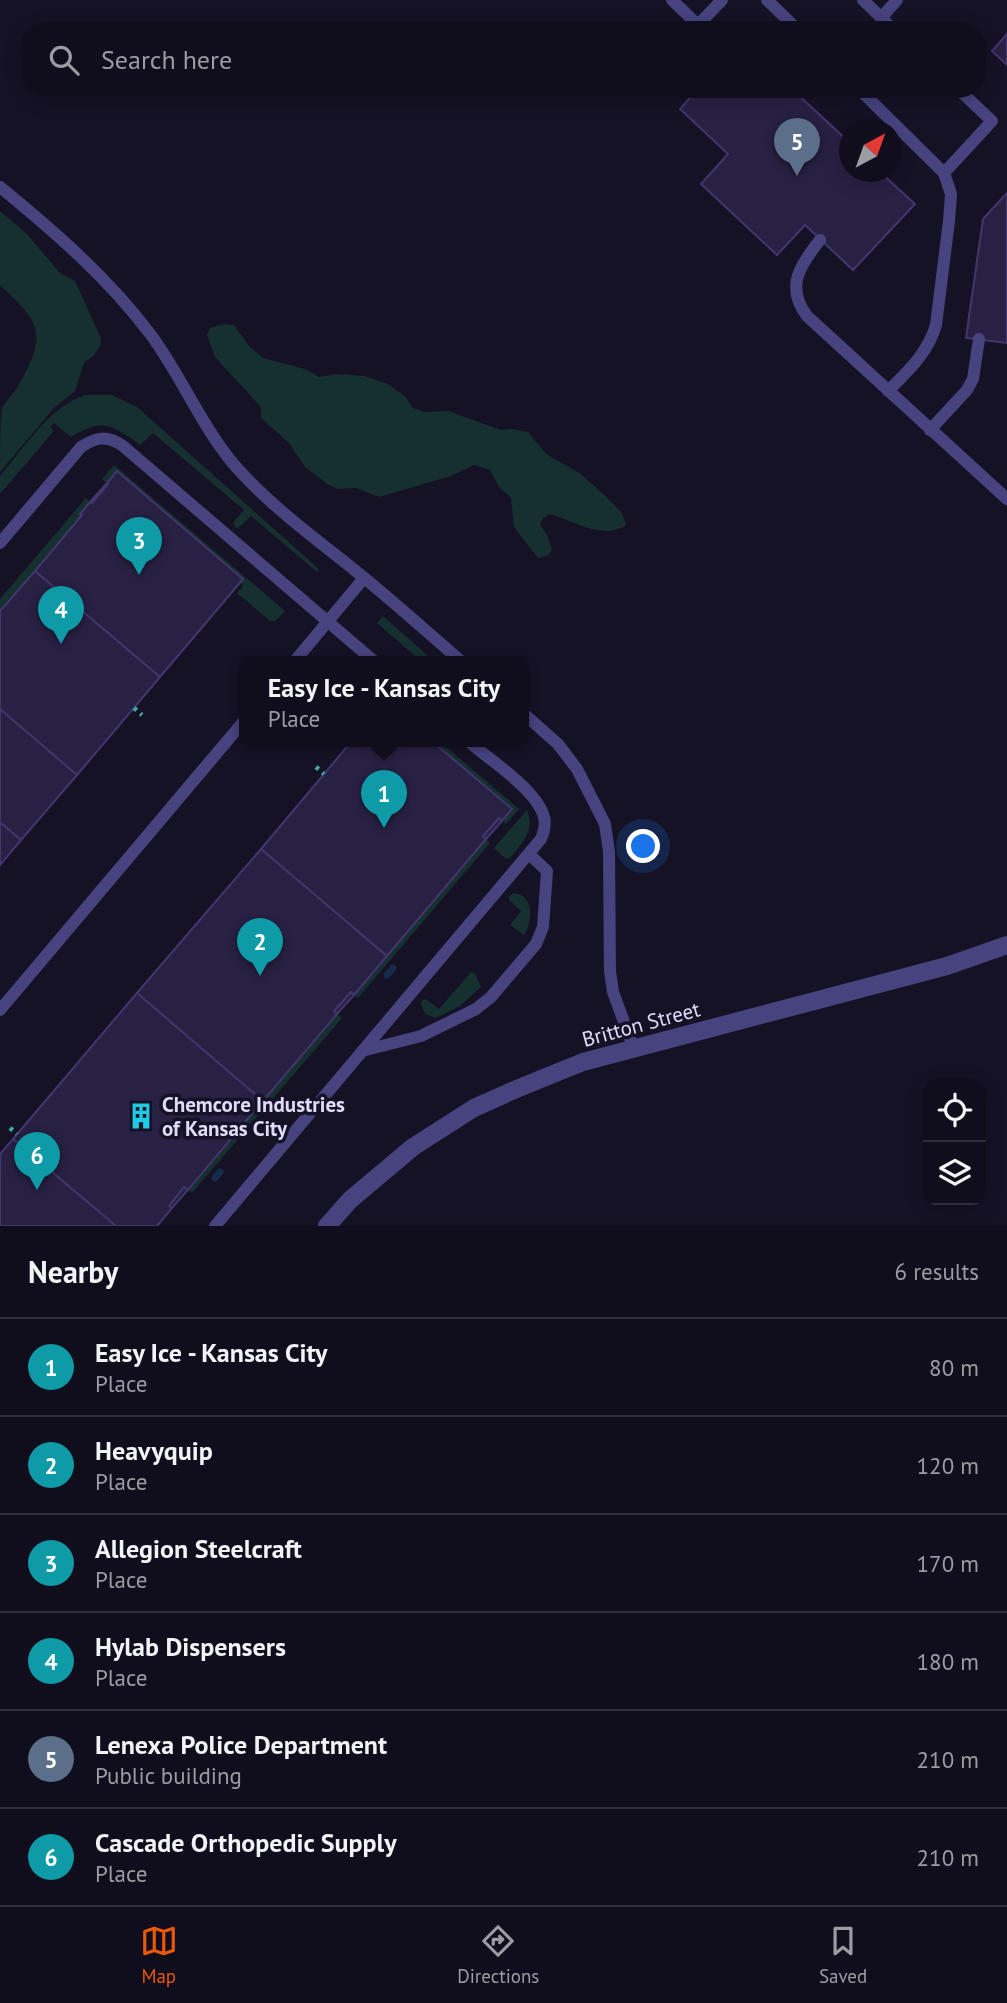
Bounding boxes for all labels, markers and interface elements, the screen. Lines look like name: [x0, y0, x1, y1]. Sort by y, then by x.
search box: [21, 21, 986, 98]
icon: search: [45, 41, 83, 79]
text: Search here: [101, 43, 232, 76]
pin: 5: [774, 118, 820, 176]
north arrow: [839, 119, 902, 182]
pin: 3: [116, 517, 162, 575]
pin: 4: [38, 586, 84, 644]
popup: [239, 656, 529, 747]
text: Easy Ice - Kansas City: [268, 671, 500, 704]
text: Place: [268, 704, 320, 733]
pin: 1: [361, 770, 407, 828]
your location: [626, 829, 660, 863]
pin: 2: [237, 918, 283, 976]
street label: Britton Street: [579, 995, 703, 1053]
map controls: [923, 1079, 986, 1205]
button: locate: [923, 1079, 986, 1142]
place label: Chemcore Industries of Kansas City: [162, 1091, 345, 1142]
building icon: Chemcore Industries of Kansas City: [126, 1101, 156, 1131]
pin: 6: [14, 1132, 60, 1190]
button: layers: [923, 1142, 986, 1205]
text: Nearby: [28, 1252, 118, 1291]
text: 6 results: [895, 1257, 979, 1286]
text: Easy Ice - Kansas City: [95, 1336, 327, 1369]
text: 1: [44, 1353, 58, 1382]
text: 80 m: [929, 1353, 979, 1382]
text: Place: [95, 1369, 148, 1398]
text: Heavyquip: [95, 1434, 213, 1467]
text: 2: [44, 1451, 58, 1480]
text: 120 m: [917, 1451, 979, 1480]
text: Place: [95, 1467, 148, 1496]
text: Allegion Steelcraft: [95, 1532, 302, 1565]
text: 3: [44, 1549, 58, 1578]
text: 170 m: [917, 1549, 979, 1578]
text: Place: [95, 1565, 148, 1594]
text: Hylab Dispensers: [95, 1630, 286, 1663]
text: 4: [44, 1647, 58, 1676]
text: 180 m: [917, 1647, 979, 1676]
text: Place: [95, 1663, 148, 1692]
text: Lenexa Police Department: [95, 1728, 387, 1761]
text: 5: [44, 1745, 58, 1774]
text: 210 m: [917, 1745, 979, 1774]
text: Public building: [95, 1761, 242, 1790]
text: Cascade Orthopedic Supply: [95, 1826, 397, 1859]
text: 6: [44, 1843, 58, 1872]
text: 210 m: [917, 1843, 979, 1872]
text: Place: [95, 1859, 148, 1888]
tab: Map: [140, 1922, 178, 1988]
tab: Directions: [457, 1922, 539, 1988]
tab: Saved: [819, 1922, 867, 1988]

